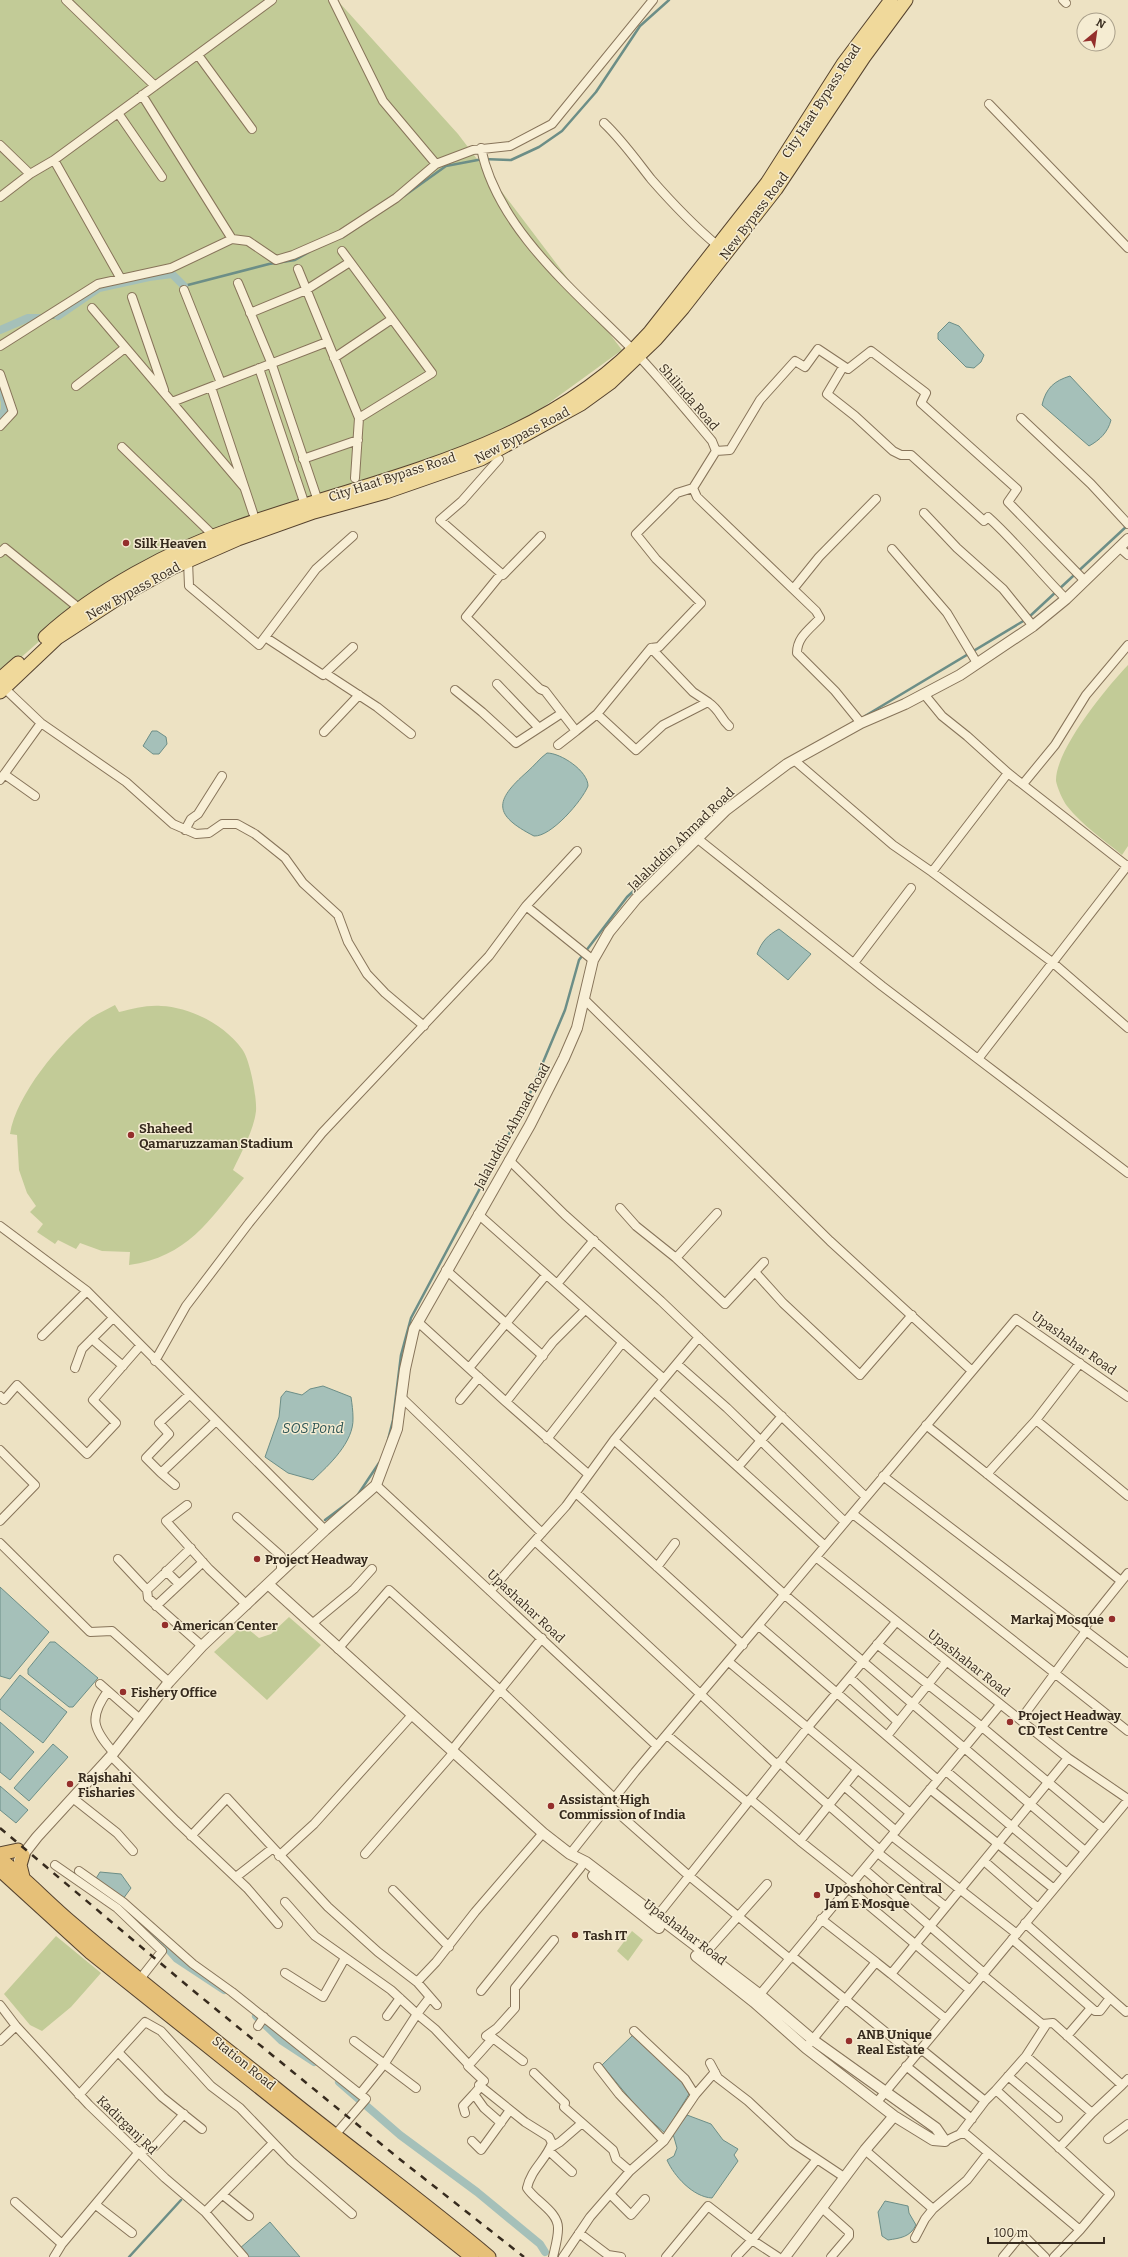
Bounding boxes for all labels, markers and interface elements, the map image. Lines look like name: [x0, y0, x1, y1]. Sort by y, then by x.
north arrow: [1076, 12, 1116, 52]
text: N: [1094, 16, 1108, 32]
street label: City Haat Bypass Road: [779, 41, 864, 161]
street label: New Bypass Road: [716, 169, 792, 263]
street label: Shilinda Road: [656, 361, 722, 434]
street label: New Bypass Road: [472, 404, 572, 466]
street label: City Haat Bypass Road: [326, 449, 458, 505]
place label: Silk Heaven: [134, 536, 207, 551]
marker: Silk Heaven: [121, 538, 131, 548]
street label: New Bypass Road: [83, 559, 183, 623]
street label: Jalaluddin Ahmad Road: [624, 784, 737, 894]
street label: Jalaluddin Ahmad Road: [471, 1060, 553, 1192]
place label: Shaheed Qamaruzzaman Stadium: [139, 1121, 294, 1151]
marker: Shaheed Qamaruzzaman Stadium: [126, 1130, 136, 1140]
street label: Upashahar Road: [1029, 1308, 1120, 1378]
water label: SOS Pond: [282, 1420, 344, 1437]
place label: Project Headway: [265, 1552, 369, 1568]
marker: Project Headway: [252, 1554, 262, 1564]
street label: Upashahar Road: [484, 1566, 568, 1646]
place label: Markaj Mosque: [1011, 1612, 1104, 1628]
marker: Markaj Mosque: [1107, 1614, 1117, 1624]
place label: American Center: [173, 1618, 278, 1633]
marker: American Center: [160, 1620, 170, 1630]
street label: Upashahar Road: [925, 1626, 1013, 1700]
place label: Fishery Office: [131, 1685, 217, 1700]
marker: Fishery Office: [118, 1687, 128, 1697]
place label: Project Headway CD Test Centre: [1018, 1708, 1122, 1738]
marker: Project Headway CD Test Centre: [1005, 1717, 1015, 1727]
place label: Rajshahi Fisharies: [78, 1770, 135, 1800]
marker: Rajshahi Fisharies: [65, 1779, 75, 1789]
place label: Assistant High Commission of India: [559, 1792, 686, 1822]
marker: Assistant High Commission of India: [546, 1801, 556, 1811]
place label: Uposhohor Central Jam E Mosque: [824, 1881, 942, 1911]
marker: Uposhohor Central Jam E Mosque: [812, 1890, 822, 1900]
street label: Upashahar Road: [641, 1896, 730, 1968]
place label: Tash IT: [583, 1928, 627, 1943]
marker: Tash IT: [570, 1930, 580, 1940]
place label: ANB Unique Real Estate: [857, 2027, 932, 2057]
street label: Station Road: [209, 2033, 279, 2093]
marker: ANB Unique Real Estate: [844, 2036, 854, 2046]
street label: Kadirganj Rd: [94, 2093, 160, 2157]
scale bar: [988, 2219, 1104, 2245]
text: 100 m: [994, 2226, 1029, 2240]

